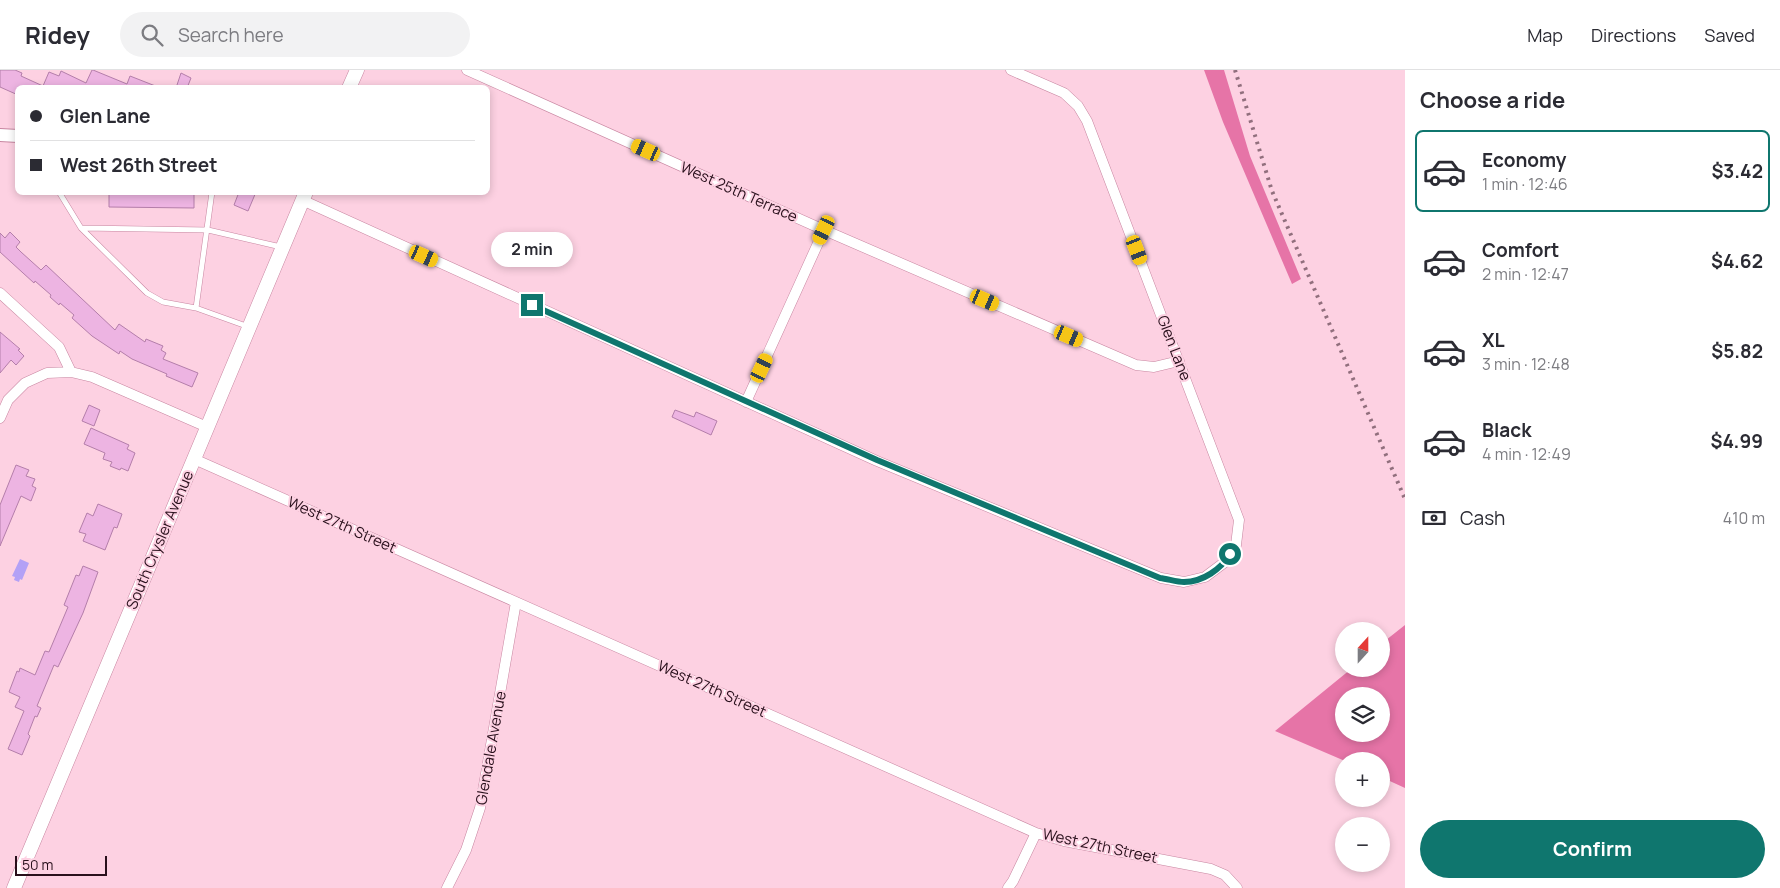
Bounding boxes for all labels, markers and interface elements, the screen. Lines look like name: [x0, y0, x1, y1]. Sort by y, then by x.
search box: [120, 12, 470, 57]
text: Ridey: [25, 18, 90, 51]
icon: search: [138, 21, 166, 49]
text: Search here: [178, 22, 284, 48]
text: Map: [1527, 23, 1563, 47]
text: Directions: [1591, 23, 1676, 47]
text: Saved: [1704, 23, 1755, 47]
text: Choose a ride: [1420, 85, 1565, 115]
text: Glen Lane: [60, 103, 150, 129]
car: [629, 137, 662, 163]
text: Economy: [1482, 147, 1566, 173]
icon: car: [1422, 149, 1467, 194]
text: West 26th Street: [60, 152, 217, 178]
street label: West 25th Terrace: [677, 156, 801, 227]
text: $3.42: [1711, 158, 1763, 184]
text: 1 min · 12:46: [1482, 173, 1568, 195]
car: [810, 213, 837, 247]
callout: 2 min: [491, 232, 573, 268]
car: [1124, 233, 1149, 267]
text: Comfort: [1482, 237, 1559, 263]
text: 2 min: [511, 238, 553, 260]
icon: car: [1422, 239, 1467, 284]
car: [407, 243, 440, 269]
text: $4.62: [1711, 248, 1763, 274]
text: 2 min · 12:47: [1482, 263, 1569, 285]
car: [968, 287, 1001, 313]
route end: [521, 294, 543, 316]
street label: Glen Lane: [1152, 312, 1197, 384]
car: [1052, 323, 1085, 349]
text: XL: [1482, 327, 1505, 353]
icon: car: [1422, 329, 1467, 374]
text: $5.82: [1711, 338, 1763, 364]
car: [748, 351, 775, 385]
text: 3 min · 12:48: [1482, 353, 1570, 375]
text: Black: [1482, 417, 1531, 443]
icon: car: [1422, 419, 1467, 464]
text: $4.99: [1711, 428, 1763, 454]
text: 4 min · 12:49: [1482, 443, 1571, 465]
street label: South Crysler Avenue: [121, 467, 198, 612]
street label: West 27th Street: [285, 491, 400, 558]
icon: cash: [1420, 504, 1448, 532]
text: Cash: [1460, 505, 1505, 531]
text: 410 m: [1723, 507, 1765, 529]
route start: [1219, 543, 1241, 565]
north arrow: [1335, 622, 1390, 678]
map controls: [1335, 622, 1390, 872]
street label: West 27th Street: [655, 655, 770, 722]
button: layers: [1335, 687, 1390, 742]
street label: Glendale Avenue: [470, 689, 511, 807]
button: +: [1335, 752, 1390, 807]
button: −: [1335, 817, 1390, 872]
button: Confirm: [1420, 820, 1765, 878]
street label: West 27th Street: [1041, 823, 1159, 868]
scale bar: [15, 853, 108, 876]
text: 50 m: [22, 855, 53, 874]

